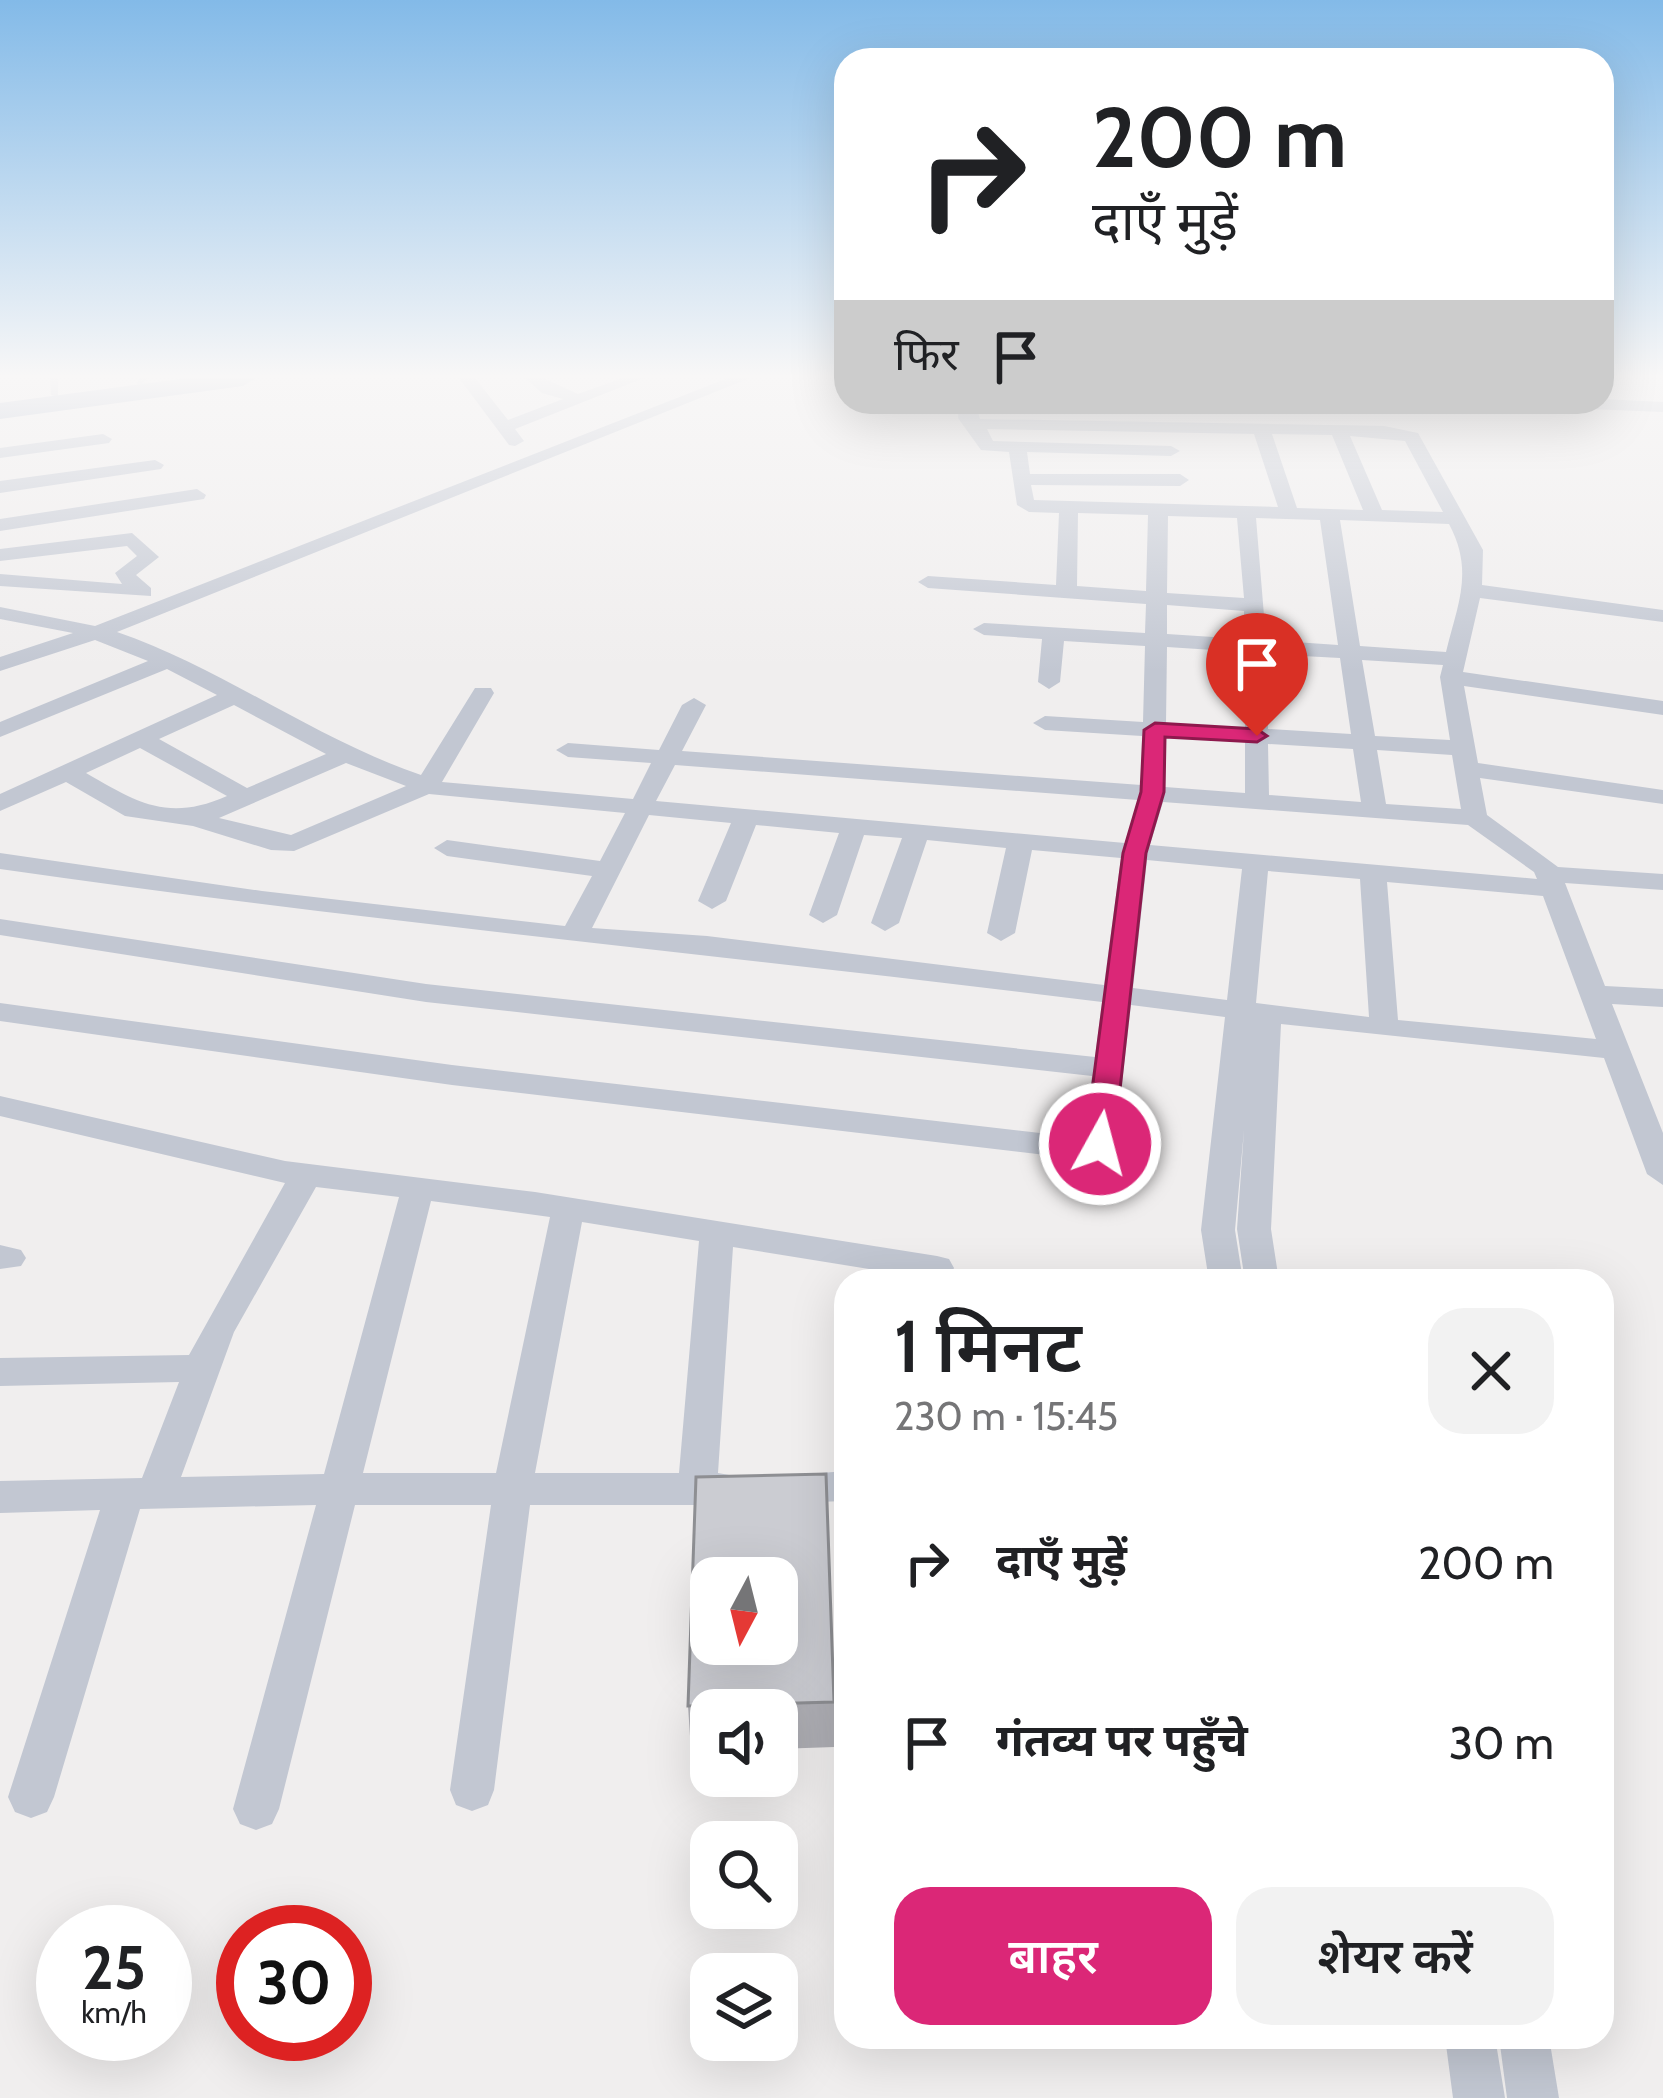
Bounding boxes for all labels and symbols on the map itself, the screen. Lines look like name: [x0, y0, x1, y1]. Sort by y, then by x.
pin: [1206, 613, 1308, 736]
position arrow: [1037, 1081, 1163, 1207]
north arrow: [690, 1557, 798, 1665]
speed limit sign: 30: [216, 1905, 372, 2061]

